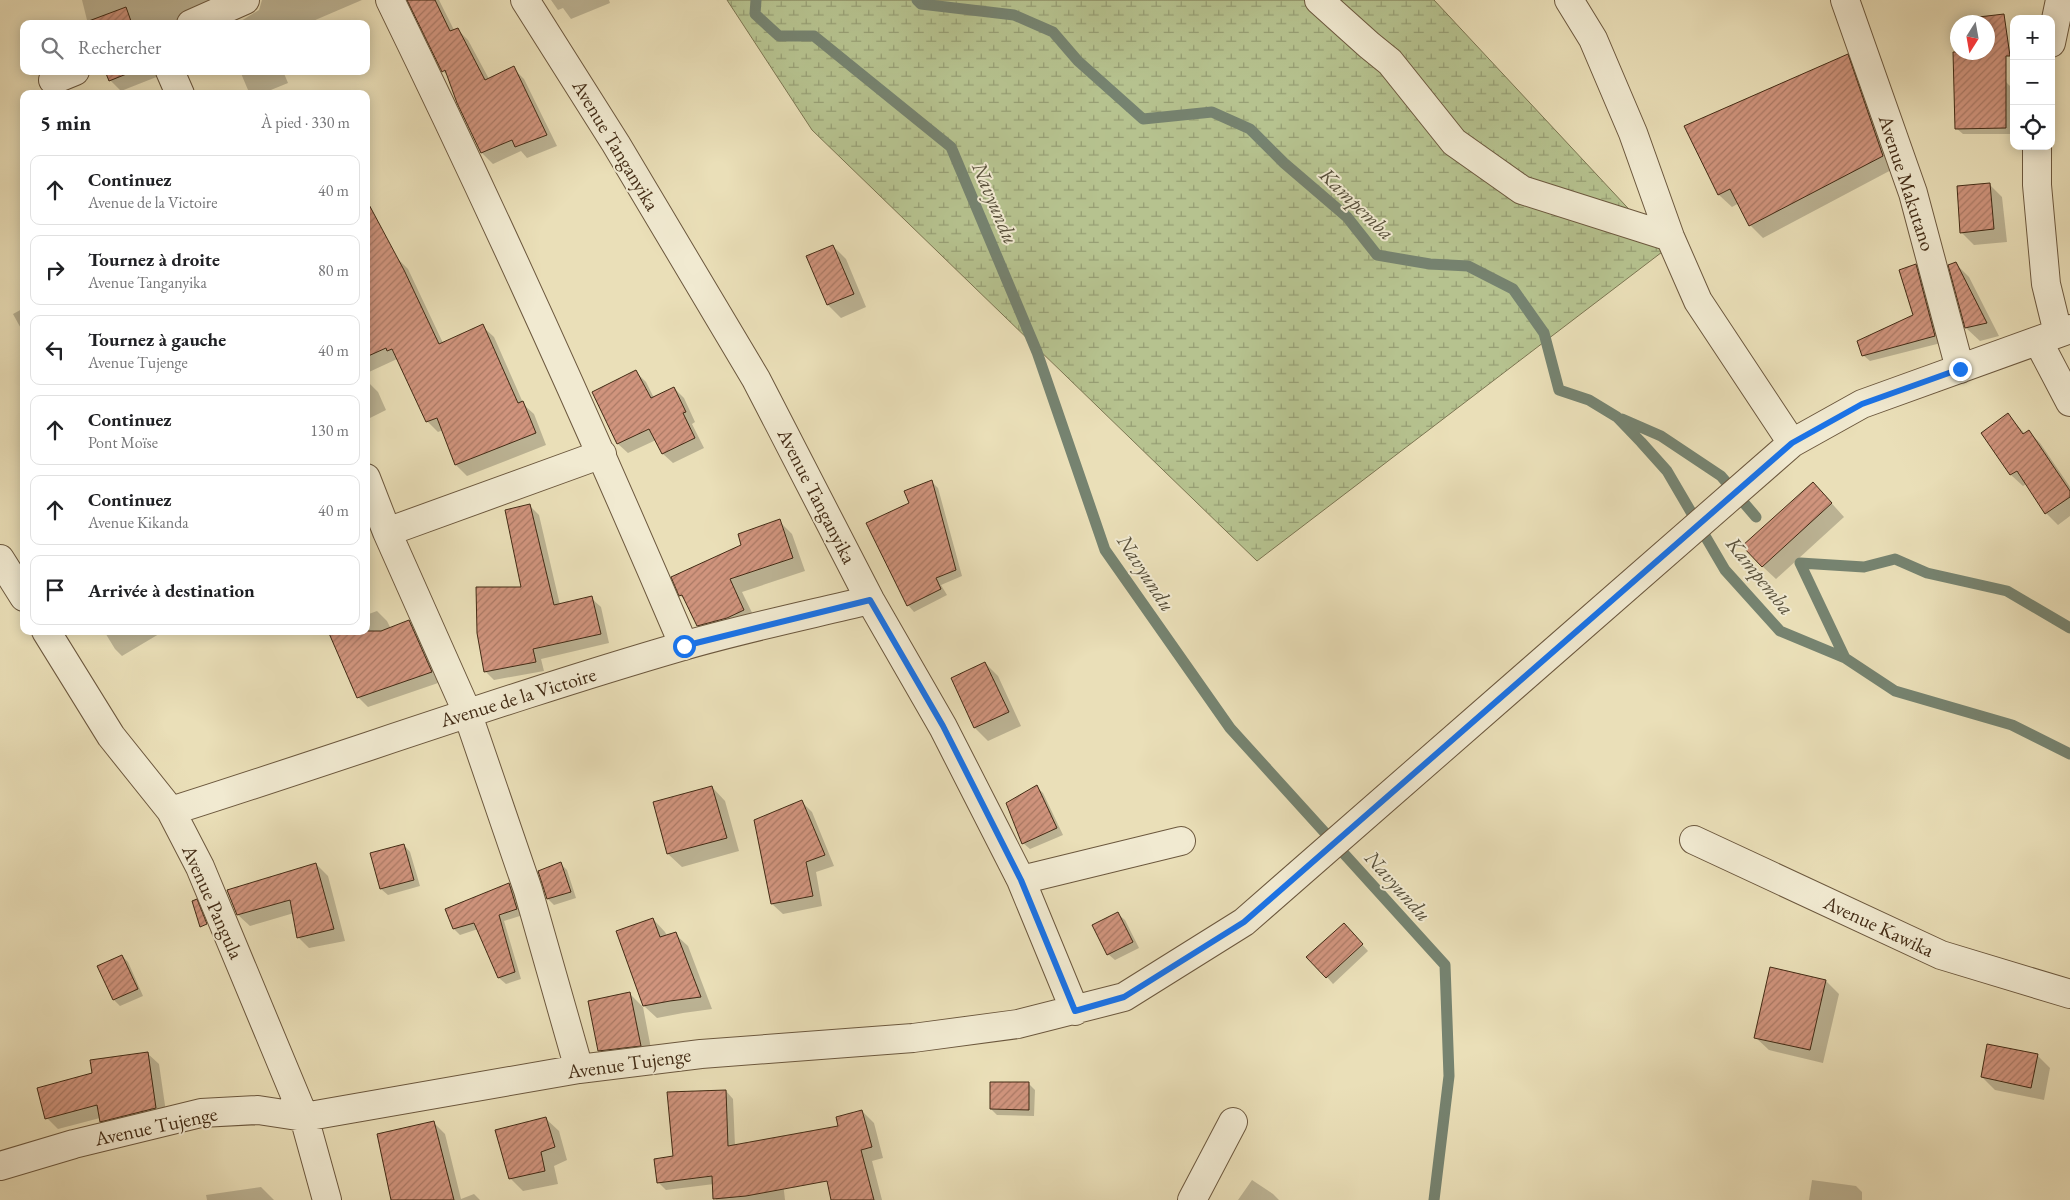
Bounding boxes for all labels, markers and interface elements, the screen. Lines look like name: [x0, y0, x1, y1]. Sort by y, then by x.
north arrow: [1950, 15, 1995, 60]
map controls: [2010, 15, 2055, 150]
button: +: [2010, 15, 2055, 60]
search box: [20, 20, 370, 75]
icon: search: [38, 34, 66, 62]
text: Rechercher: [78, 35, 161, 60]
button: −: [2010, 60, 2055, 105]
street label: Avenue Tanganyika: [566, 74, 665, 215]
button: locate: [2010, 105, 2055, 150]
text: 5 min: [40, 109, 91, 136]
street label: Avenue Makutano: [1872, 111, 1941, 254]
text: À pied · 330 m: [261, 112, 350, 133]
water label: Navyundu: [966, 157, 1025, 248]
water label: Kampemba: [1314, 161, 1400, 246]
text: Continuez: [88, 167, 172, 192]
icon: ahead: [41, 176, 69, 204]
text: 40 m: [318, 180, 349, 201]
text: Avenue de la Victoire: [88, 192, 217, 213]
text: Tournez à droite: [88, 247, 220, 272]
icon: right: [41, 256, 69, 284]
text: 80 m: [318, 260, 349, 281]
text: Avenue Tanganyika: [88, 272, 207, 293]
text: Tournez à gauche: [88, 327, 226, 352]
icon: left: [41, 336, 69, 364]
text: 40 m: [318, 340, 349, 361]
text: Avenue Tujenge: [88, 352, 188, 373]
route end: [1949, 358, 1972, 381]
text: Continuez: [88, 407, 172, 432]
icon: ahead: [41, 416, 69, 444]
text: 130 m: [310, 420, 349, 441]
street label: Avenue Tanganyika: [771, 423, 862, 568]
text: Pont Moïse: [88, 432, 158, 453]
text: Continuez: [88, 487, 172, 512]
icon: ahead: [41, 496, 69, 524]
text: 40 m: [318, 500, 349, 521]
text: Avenue Kikanda: [88, 512, 189, 533]
water label: Navyundu: [1111, 528, 1181, 616]
water label: Kampemba: [1720, 530, 1800, 620]
icon: arrive: [41, 576, 69, 604]
text: Arrivée à destination: [88, 578, 255, 603]
route start: [673, 635, 696, 658]
street label: Avenue de la Victoire: [436, 661, 599, 733]
street label: Avenue Pangula: [176, 840, 250, 963]
water label: Navyundu: [1359, 844, 1437, 927]
street label: Avenue Kawika: [1819, 889, 1938, 963]
street label: Avenue Tujenge: [564, 1041, 693, 1085]
street label: Avenue Tujenge: [91, 1100, 220, 1152]

